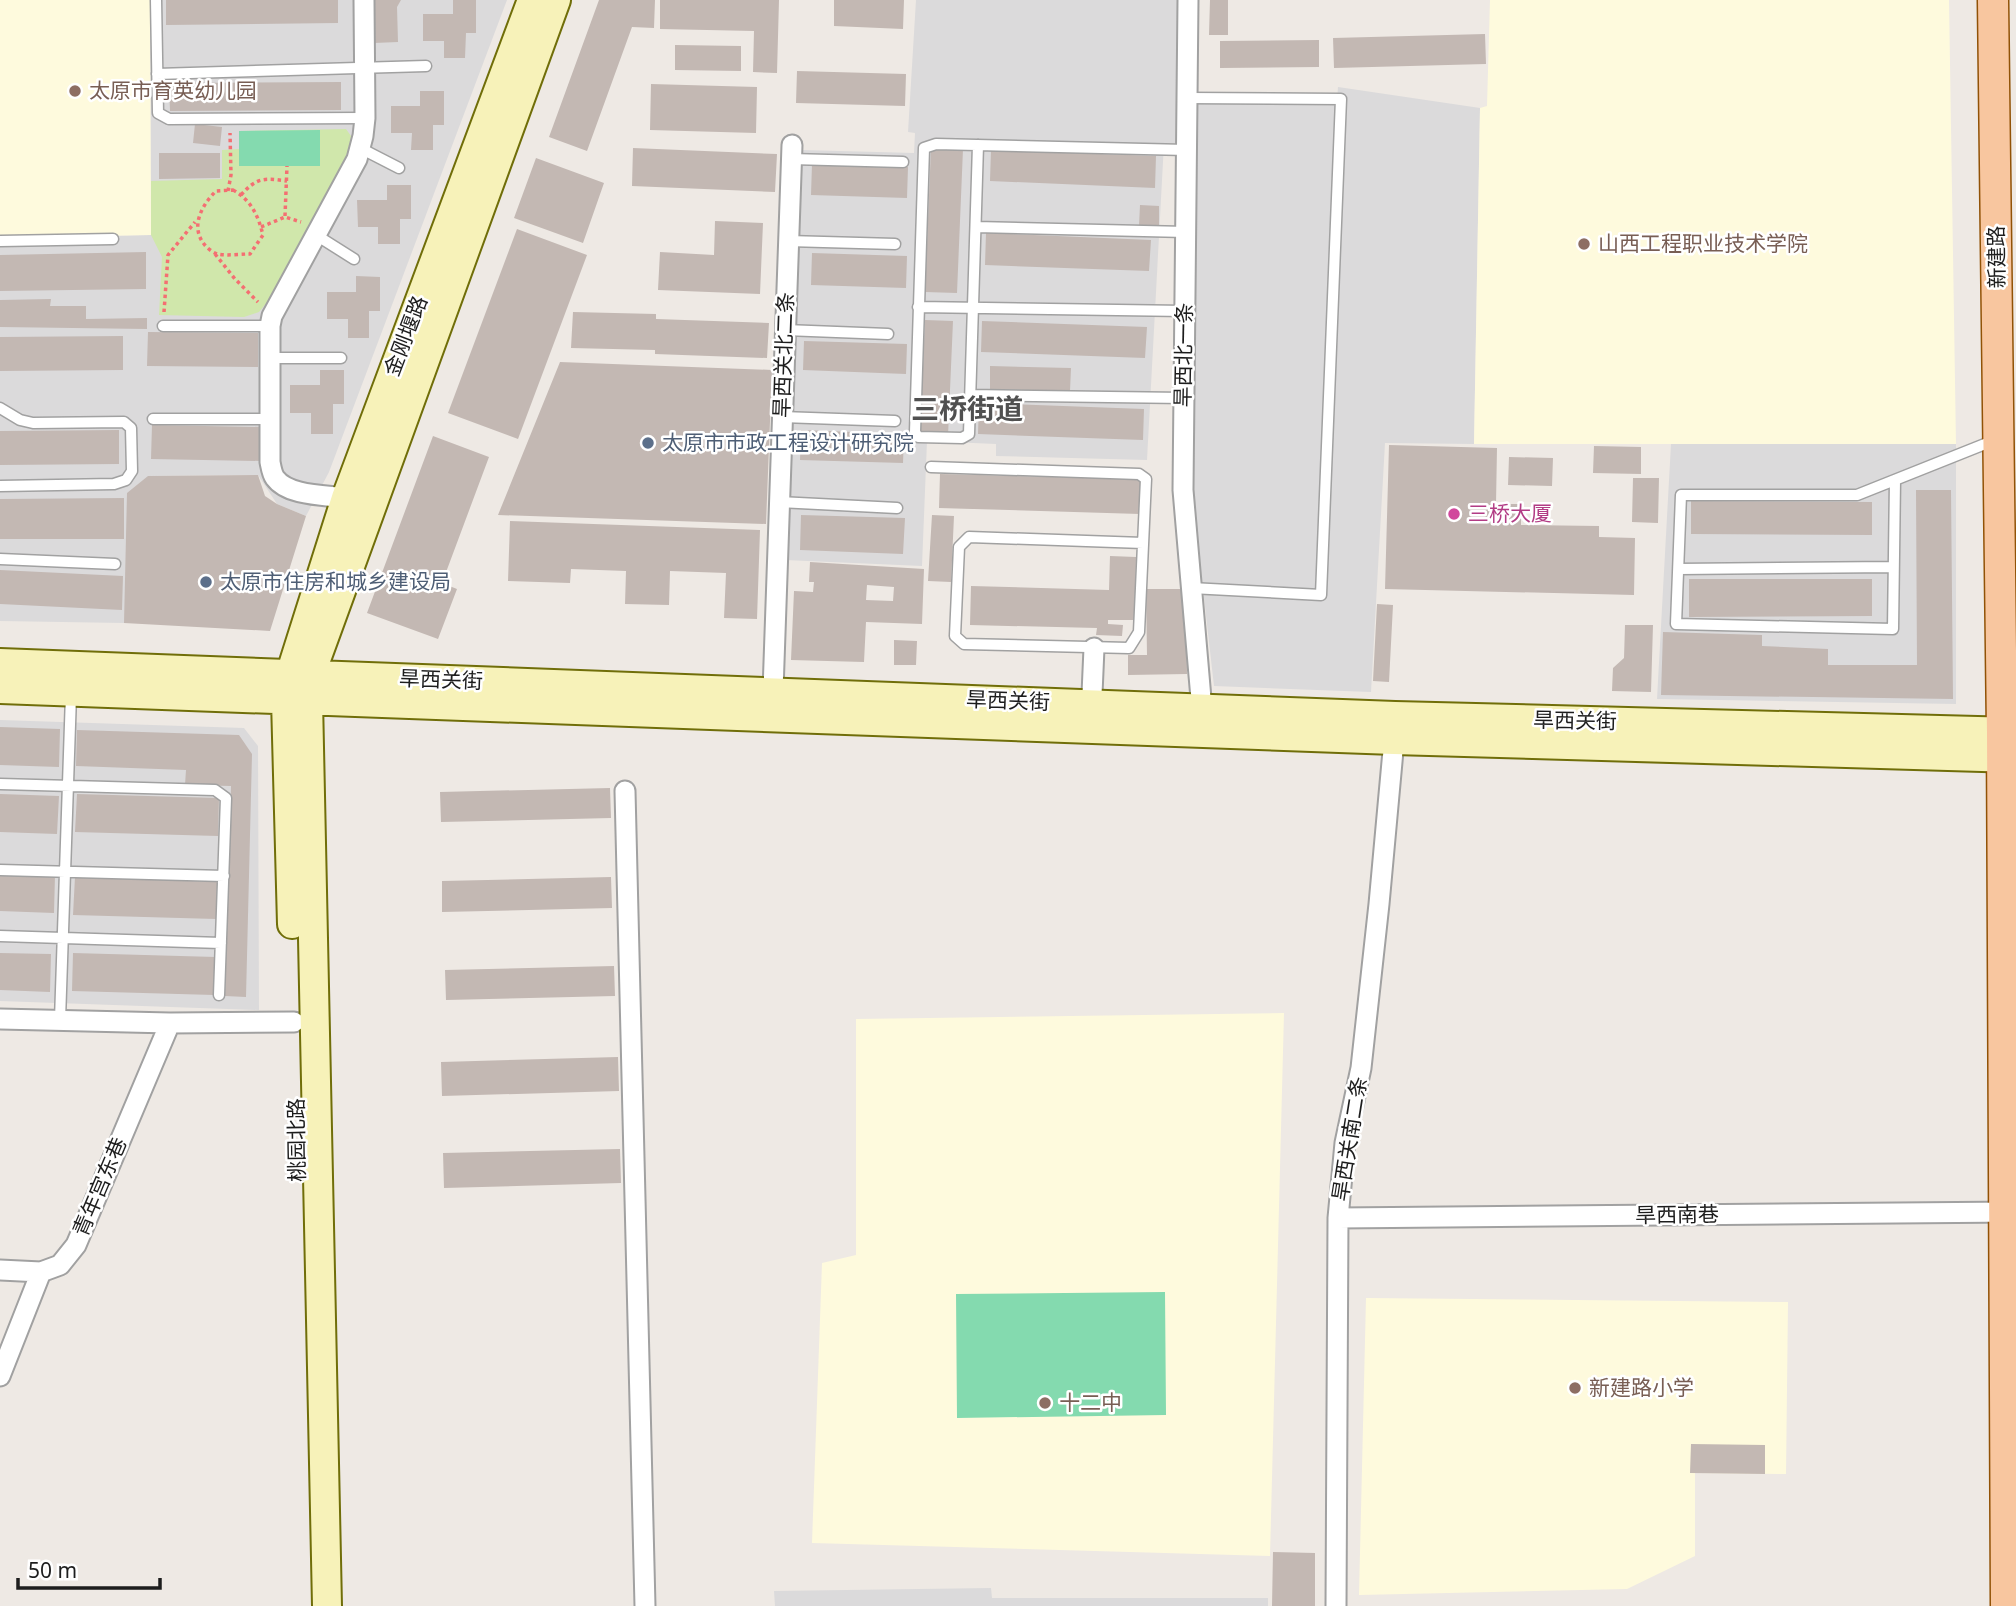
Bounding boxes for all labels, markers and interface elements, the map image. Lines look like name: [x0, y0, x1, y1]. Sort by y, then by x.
place label: 太原市育英幼儿园: [89, 76, 257, 104]
marker: 太原市育英幼儿园: [67, 83, 83, 99]
street label: 新建路: [1981, 225, 2011, 289]
place label: 山西工程职业技术学院: [1598, 229, 1808, 257]
marker: 山西工程职业技术学院: [1576, 236, 1592, 252]
street label: 金刚堰路: [377, 291, 433, 380]
street label: 旱西关北二条: [767, 292, 799, 418]
street label: 旱西北一条: [1168, 302, 1198, 408]
district label: 三桥街道: [911, 389, 1023, 427]
place label: 太原市市政工程设计研究院: [662, 428, 914, 456]
marker: 太原市市政工程设计研究院: [640, 435, 656, 451]
place label: 三桥大厦: [1468, 499, 1552, 527]
marker: 三桥大厦: [1446, 506, 1462, 522]
place label: 太原市住房和城乡建设局: [220, 567, 451, 595]
marker: 太原市住房和城乡建设局: [198, 574, 214, 590]
street label: 旱西关街: [399, 664, 483, 694]
street label: 旱西关街: [966, 685, 1050, 715]
street label: 旱西关街: [1533, 705, 1617, 735]
street label: 旱西关南二条: [1325, 1074, 1373, 1203]
street label: 桃园北路: [281, 1098, 311, 1182]
street label: 青年宫东巷: [66, 1133, 132, 1240]
street label: 旱西南巷: [1635, 1199, 1719, 1229]
place label: 新建路小学: [1589, 1373, 1694, 1401]
marker: 新建路小学: [1567, 1380, 1583, 1396]
place label: 十二中: [1059, 1388, 1122, 1416]
marker: 十二中: [1037, 1395, 1053, 1411]
scale bar: [18, 1546, 159, 1590]
text: 50 m: [28, 1556, 77, 1584]

